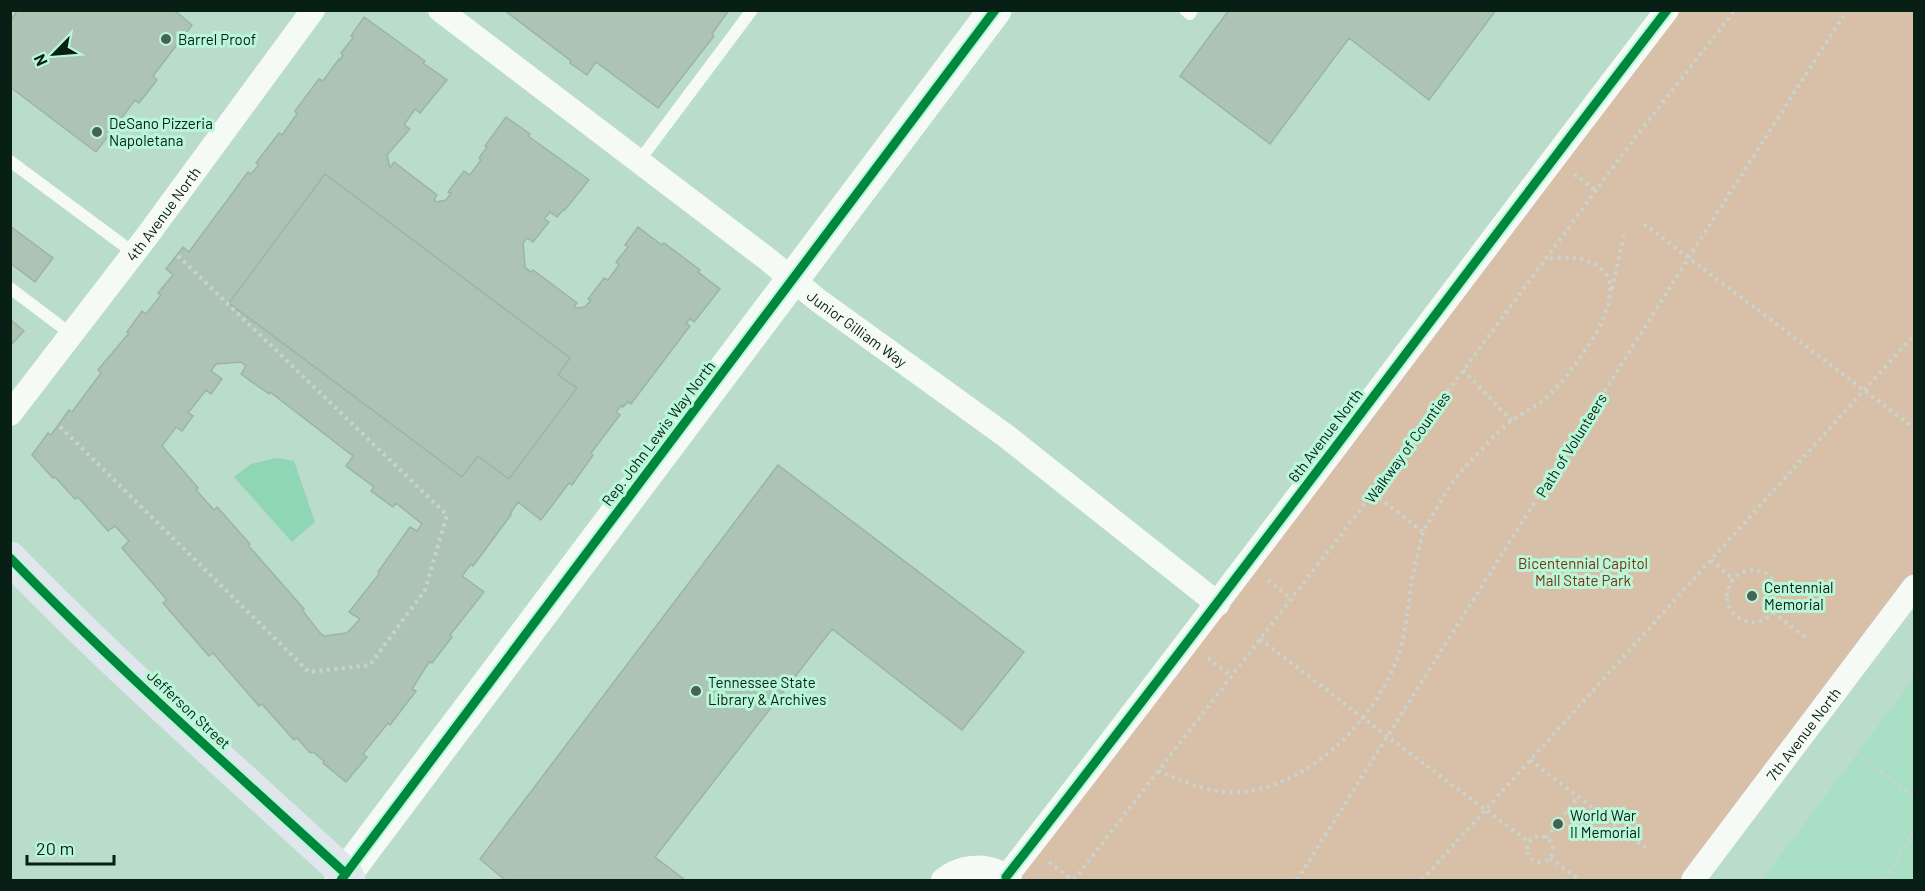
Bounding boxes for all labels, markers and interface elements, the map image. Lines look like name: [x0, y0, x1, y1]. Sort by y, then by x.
north arrow: [24, 24, 84, 84]
place label: Barrel Proof: [178, 30, 256, 48]
marker: Barrel Proof: [159, 32, 173, 46]
text: N: [29, 52, 51, 69]
place label: DeSano Pizzeria Napoletana: [109, 114, 213, 149]
marker: DeSano Pizzeria Napoletana: [90, 125, 104, 139]
street label: 4th Avenue North: [122, 163, 204, 265]
street label: Junior Gilliam Way: [804, 286, 911, 371]
street label: Rep. John Lewis Way North: [598, 357, 718, 509]
street label: 6th Avenue North: [1284, 385, 1366, 485]
street label: Walkway of Counties: [1361, 388, 1453, 506]
street label: Path of Volunteers: [1532, 390, 1610, 500]
park label: Bicentennial Capitol Mall State Park: [1518, 554, 1648, 589]
place label: Centennial Memorial: [1764, 578, 1834, 613]
marker: Centennial Memorial: [1745, 589, 1759, 603]
street label: Jefferson Street: [144, 666, 234, 752]
place label: Tennessee State Library & Archives: [708, 673, 826, 708]
marker: Tennessee State Library & Archives: [689, 684, 703, 698]
street label: 7th Avenue North: [1762, 684, 1844, 784]
place label: World War II Memorial: [1570, 806, 1640, 841]
marker: World War II Memorial: [1551, 817, 1565, 831]
scale bar: [27, 828, 114, 866]
text: 20 m: [36, 837, 74, 859]

